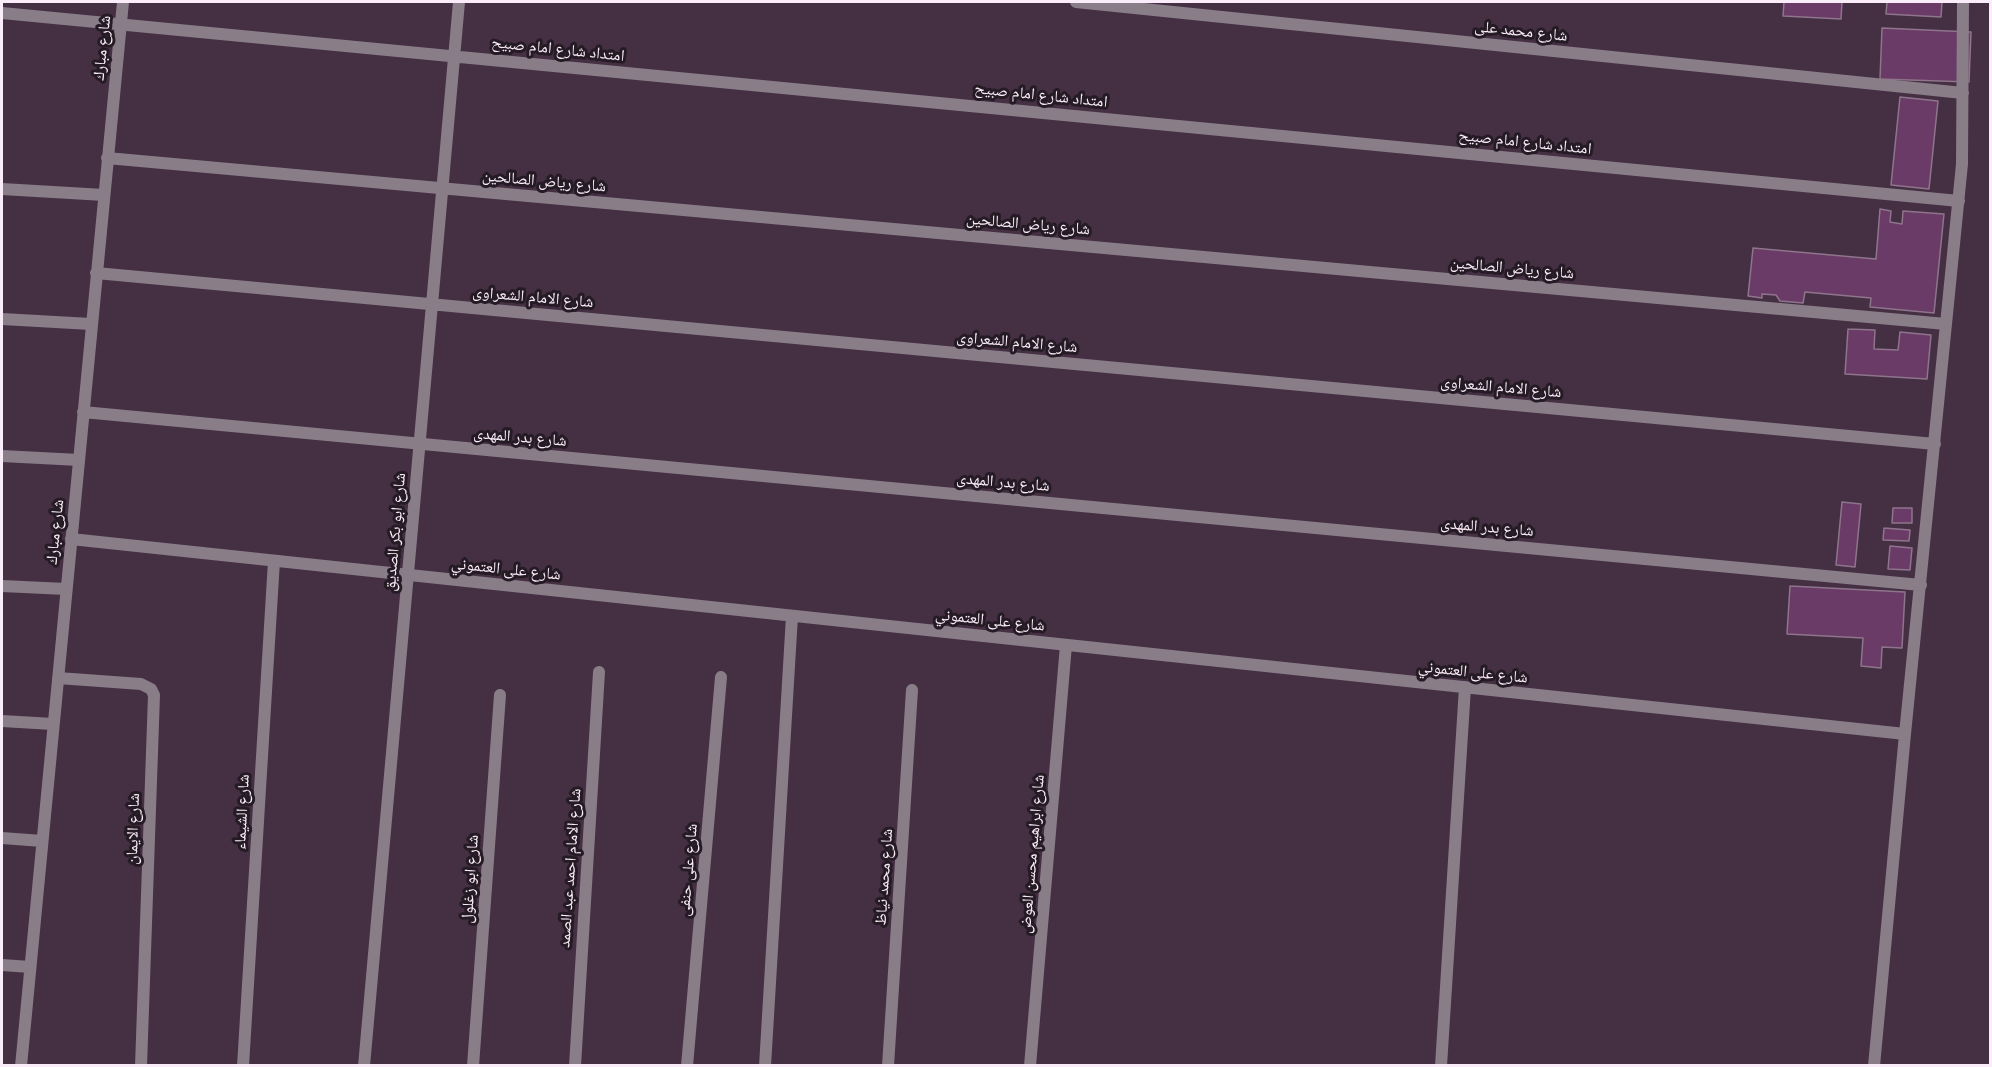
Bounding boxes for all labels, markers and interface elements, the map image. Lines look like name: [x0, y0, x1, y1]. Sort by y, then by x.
street label: شارع مبارك: [89, 14, 115, 82]
street label: شارع محمد على: [1474, 17, 1568, 45]
street label: امتداد شارع امام صبيح: [491, 32, 625, 66]
street label: امتداد شارع امام صبيح: [974, 78, 1108, 112]
street label: امتداد شارع امام صبيح: [1458, 125, 1592, 159]
street label: شارع رياض الصالحين: [481, 166, 607, 196]
street label: شارع رياض الصالحين: [965, 209, 1091, 239]
street label: شارع رياض الصالحين: [1449, 253, 1575, 283]
street label: شارع الامام الشعراوى: [472, 282, 594, 312]
street label: شارع الامام الشعراوى: [956, 327, 1078, 357]
street label: شارع الامام الشعراوى: [1440, 372, 1562, 402]
street label: شارع بدر المهدى: [472, 423, 568, 451]
street label: شارع بدر المهدى: [955, 468, 1051, 496]
street label: شارع ابو بكر الصديق: [380, 472, 410, 592]
street label: شارع مبارك: [42, 498, 68, 566]
street label: شارع بدر المهدى: [1439, 513, 1535, 541]
street label: شارع على العتموني: [450, 554, 562, 584]
street label: شارع على العتموني: [934, 605, 1046, 635]
street label: شارع على العتموني: [1417, 657, 1529, 687]
street label: شارع الشيماء: [230, 774, 254, 850]
street label: شارع ابراهيم محسن العوض: [1015, 774, 1049, 934]
street label: شارع الامام احمد عبد الصمد: [555, 788, 585, 948]
street label: شارع الايمان: [122, 793, 144, 865]
street label: شارع على حنفى: [674, 823, 702, 917]
street label: شارع محمد نياظ: [871, 828, 897, 926]
street label: شارع ابو زغلول: [457, 834, 483, 924]

